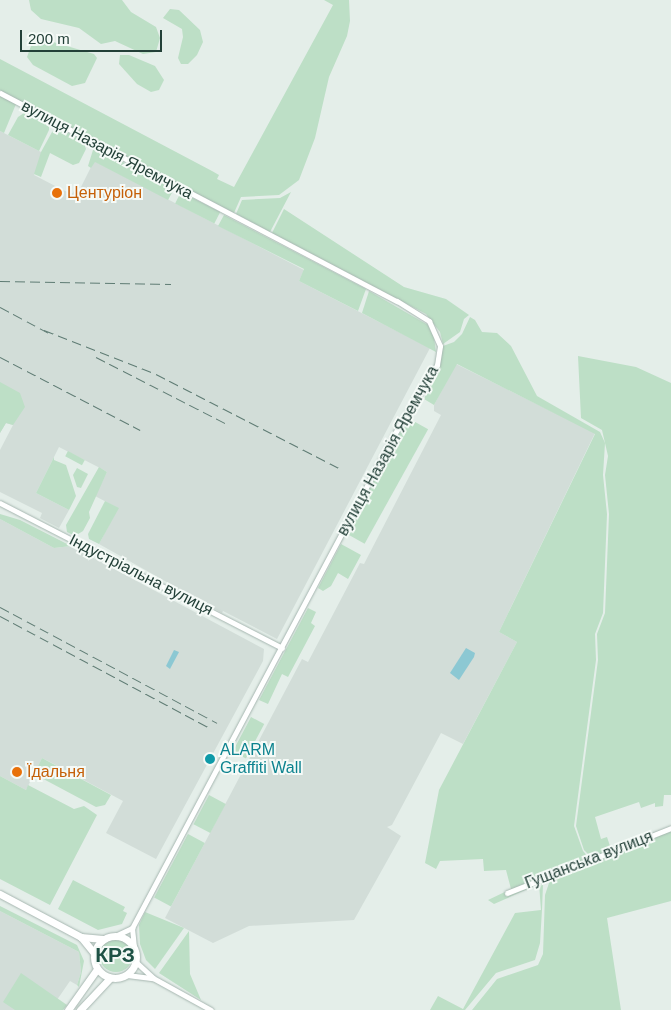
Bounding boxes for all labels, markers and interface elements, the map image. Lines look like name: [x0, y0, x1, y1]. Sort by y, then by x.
scale bar: [22, 20, 165, 52]
text: 200 m: [28, 30, 70, 47]
street label: вулиця Назарія Яремчука: [18, 97, 196, 203]
place label: Центуріон: [67, 183, 142, 203]
marker: Центуріон: [51, 187, 63, 199]
street label: вулиця Назарія Яремчука: [333, 363, 443, 539]
street label: Індустріальна вулиця: [66, 530, 216, 620]
place label: ALARM Graffiti Wall: [220, 740, 302, 778]
marker: ALARM Graffiti Wall: [204, 753, 216, 765]
place label: Їдальня: [27, 762, 85, 782]
marker: Їдальня: [11, 766, 23, 778]
street label: Гущанська вулиця: [522, 827, 656, 893]
district label: КРЗ: [95, 942, 135, 968]

